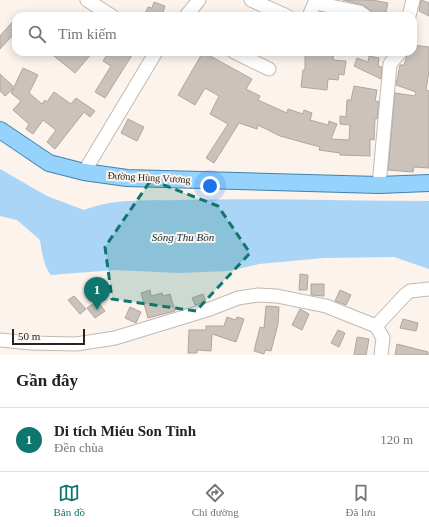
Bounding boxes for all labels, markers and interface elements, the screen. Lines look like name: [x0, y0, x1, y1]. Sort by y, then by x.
search box: [12, 12, 417, 56]
icon: search: [26, 23, 48, 45]
text: Tìm kiếm: [58, 26, 117, 42]
street label: Đường Hùng Vương: [107, 170, 191, 185]
your location: [200, 176, 220, 196]
water label: Sông Thu Bồn: [152, 231, 215, 243]
pin: 1: [84, 277, 110, 310]
scale bar: [12, 327, 85, 346]
text: 50 m: [18, 330, 40, 342]
text: Gần đây: [16, 371, 78, 390]
text: Di tích Miéu Son Tinh: [54, 423, 196, 439]
text: 1: [26, 432, 32, 447]
text: 120 m: [380, 432, 413, 447]
text: Đền chùa: [54, 440, 103, 455]
tab: Bản đồ: [53, 482, 85, 518]
tab: Chỉ đường: [192, 482, 239, 518]
tab: Đã lưu: [345, 482, 376, 518]

